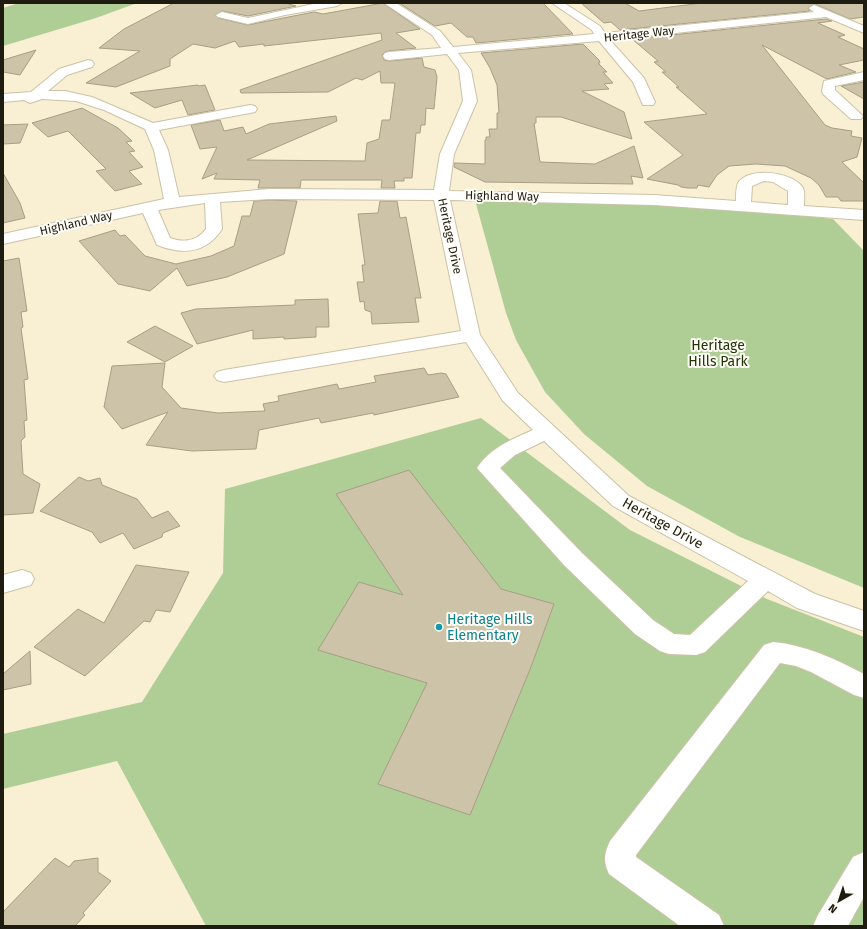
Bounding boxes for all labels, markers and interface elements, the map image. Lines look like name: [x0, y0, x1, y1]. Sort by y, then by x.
street label: Heritage Way: [603, 23, 675, 45]
street label: Highland Way: [465, 188, 539, 204]
street label: Heritage Drive: [435, 197, 465, 275]
street label: Highland Way: [38, 208, 114, 238]
park label: Heritage Hills Park: [688, 337, 749, 370]
street label: Heritage Drive: [619, 494, 706, 553]
place label: Heritage Hills Elementary: [447, 611, 533, 644]
marker: Heritage Hills Elementary: [434, 622, 444, 632]
north arrow: [819, 881, 859, 921]
text: N: [826, 901, 840, 916]

